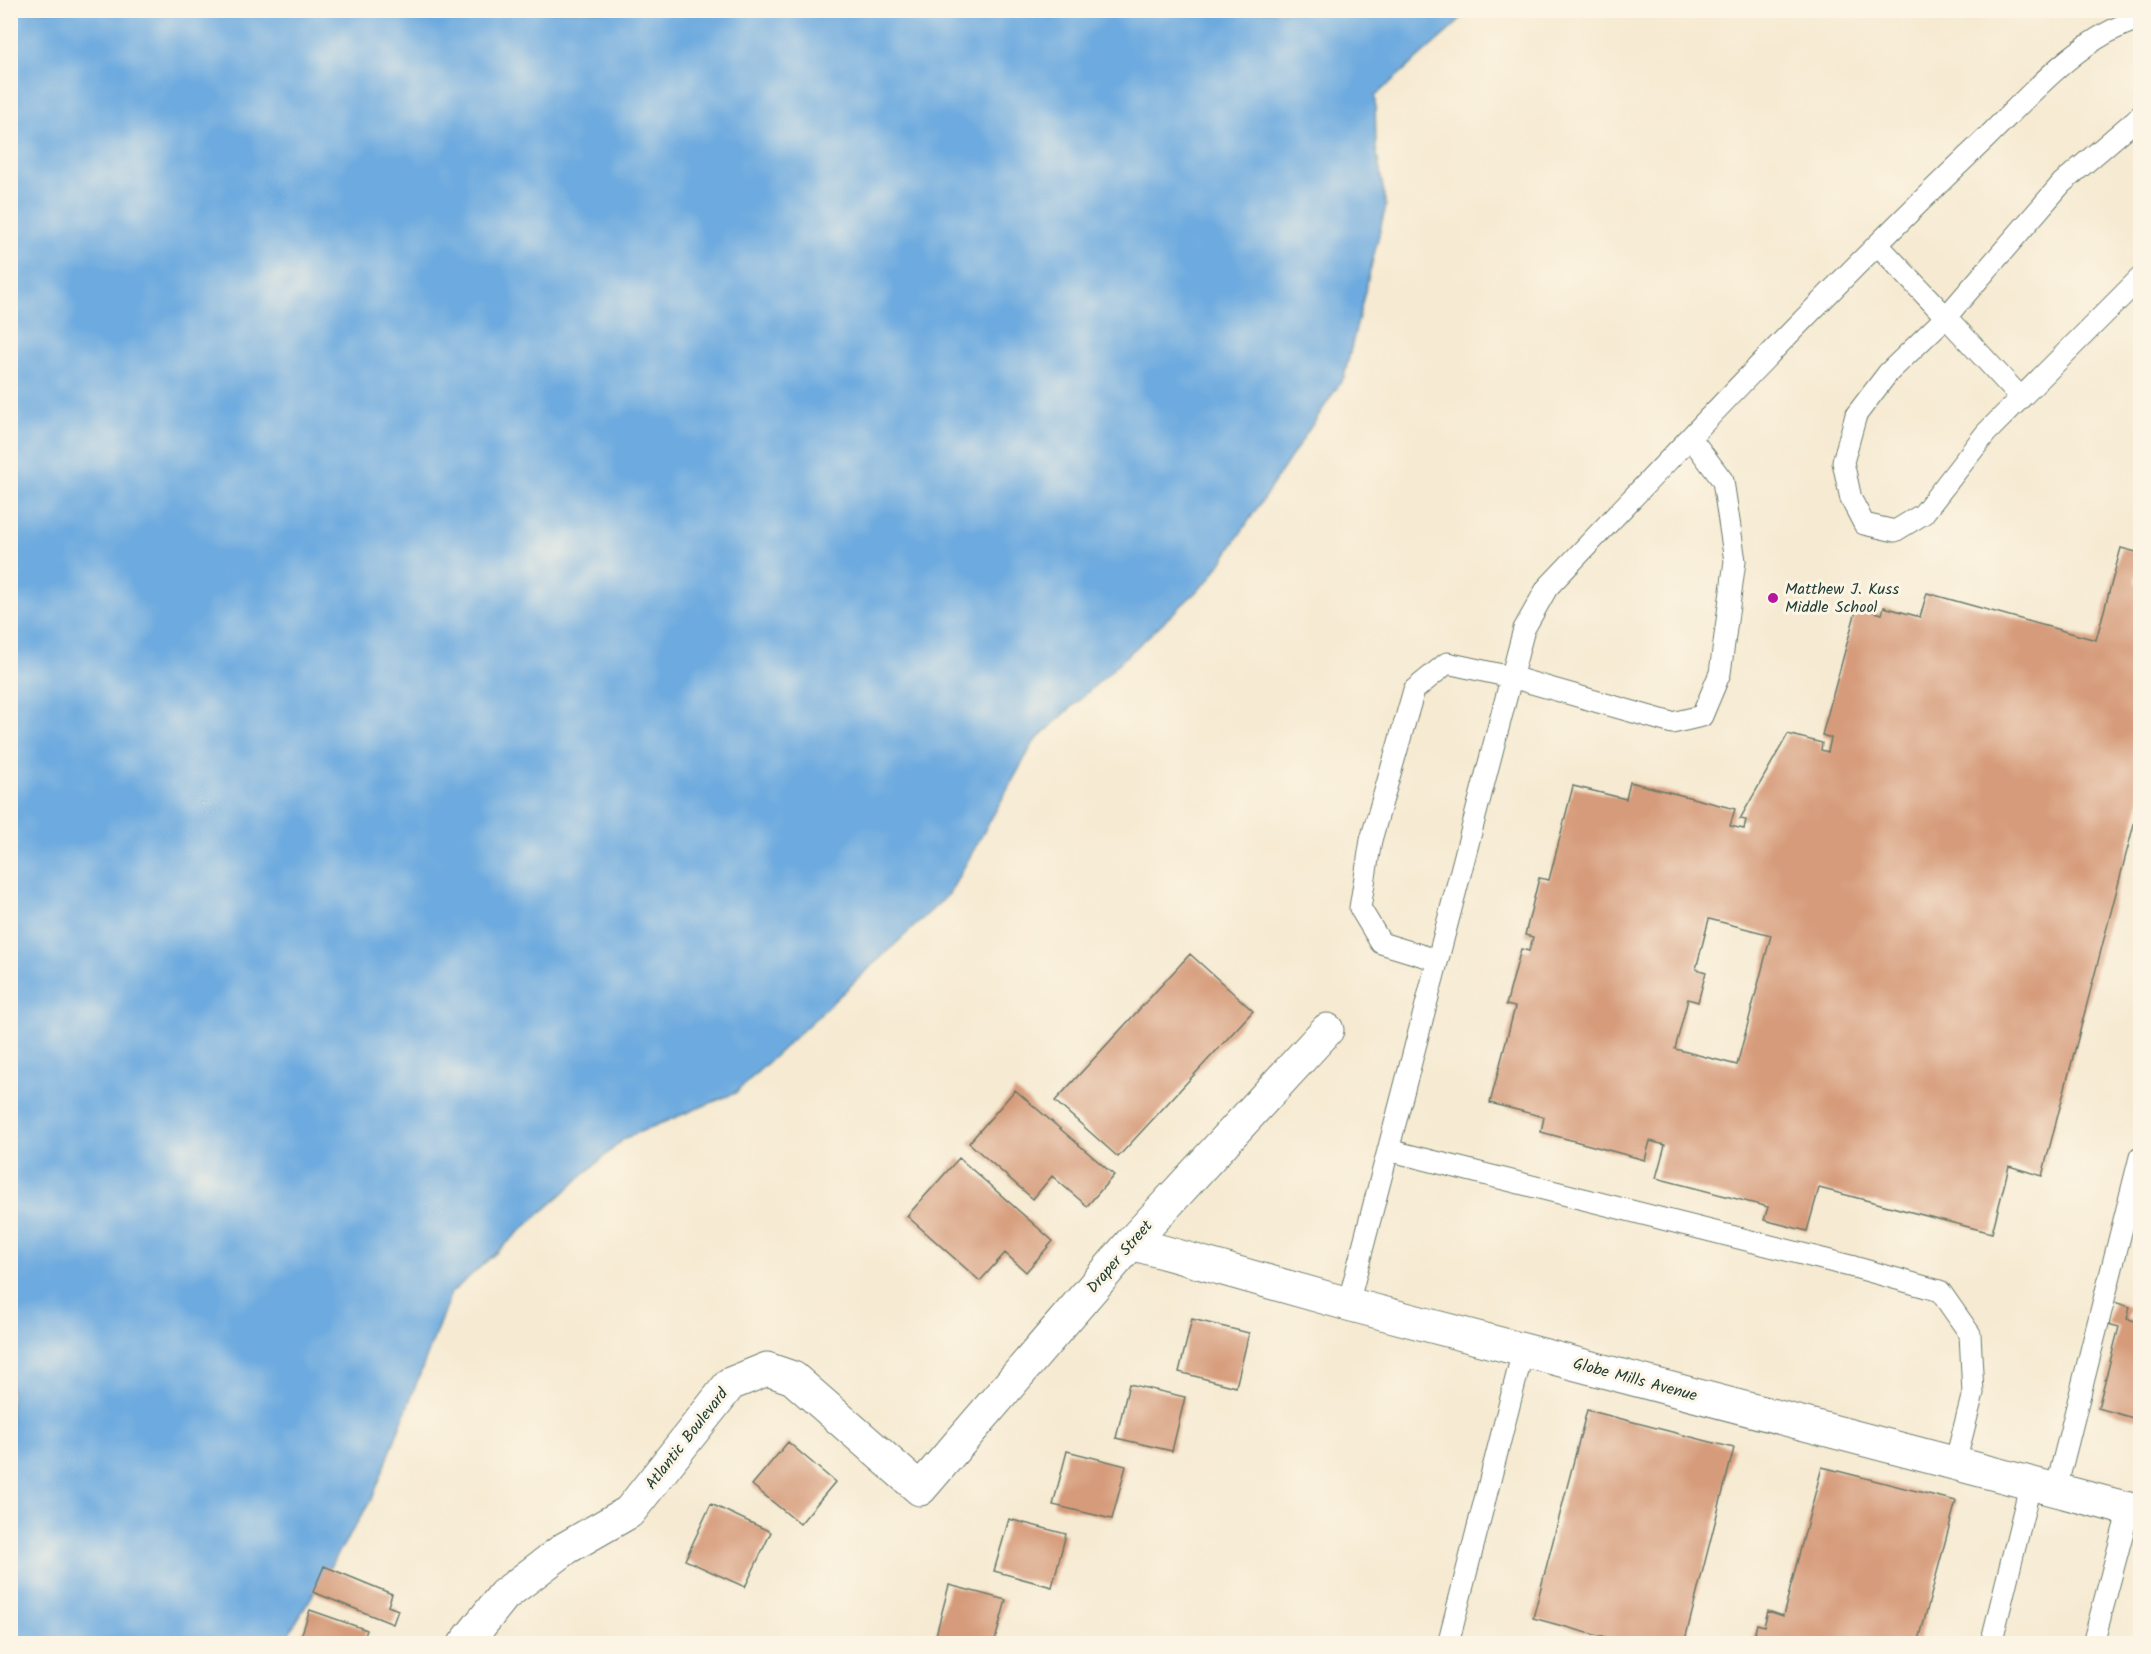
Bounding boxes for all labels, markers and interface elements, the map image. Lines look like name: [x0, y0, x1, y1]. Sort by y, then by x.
place label: Matthew J. Kuss Middle School: [1785, 577, 1899, 620]
marker: Matthew J. Kuss Middle School: [1766, 591, 1780, 605]
street label: Draper Street: [1081, 1214, 1160, 1299]
street label: Globe Mills Avenue: [1570, 1351, 1700, 1409]
street label: Atlantic Boulevard: [639, 1382, 735, 1495]

